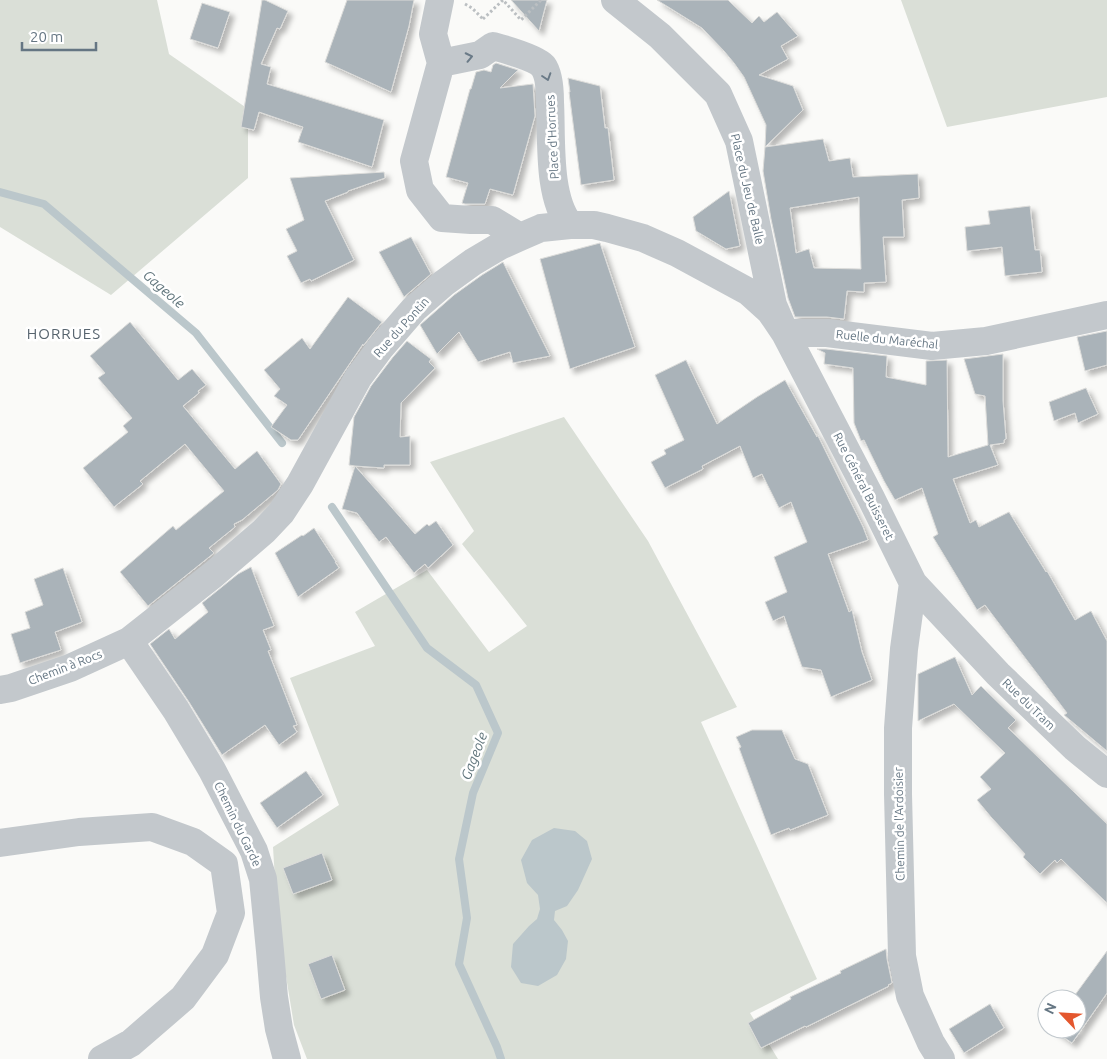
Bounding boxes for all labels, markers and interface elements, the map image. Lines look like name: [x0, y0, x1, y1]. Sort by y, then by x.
scale bar: [22, 20, 96, 52]
text: 20 m: [30, 28, 63, 45]
one-way arrow: [464, 53, 473, 63]
one-way arrow: [541, 73, 551, 81]
street label: Place d'Horrues: [543, 94, 561, 180]
street label: Place du Jeu de Balle: [729, 132, 767, 246]
water label: Gageole: [140, 267, 188, 311]
street label: Rue du Pontin: [371, 295, 431, 359]
district label: HORRUES: [27, 325, 101, 342]
street label: Ruelle du Maréchal: [835, 327, 939, 351]
street label: Rue Général Buisseret: [831, 430, 897, 542]
street label: Chemin à Rocs: [26, 647, 104, 687]
street label: Rue du Tram: [1000, 676, 1058, 732]
water label: Gageole: [458, 730, 490, 782]
street label: Chemin de l'Ardoisier: [891, 766, 906, 881]
street label: Chemin du Garde: [212, 780, 264, 868]
north arrow: [1037, 989, 1087, 1039]
text: N: [1041, 1000, 1060, 1017]

